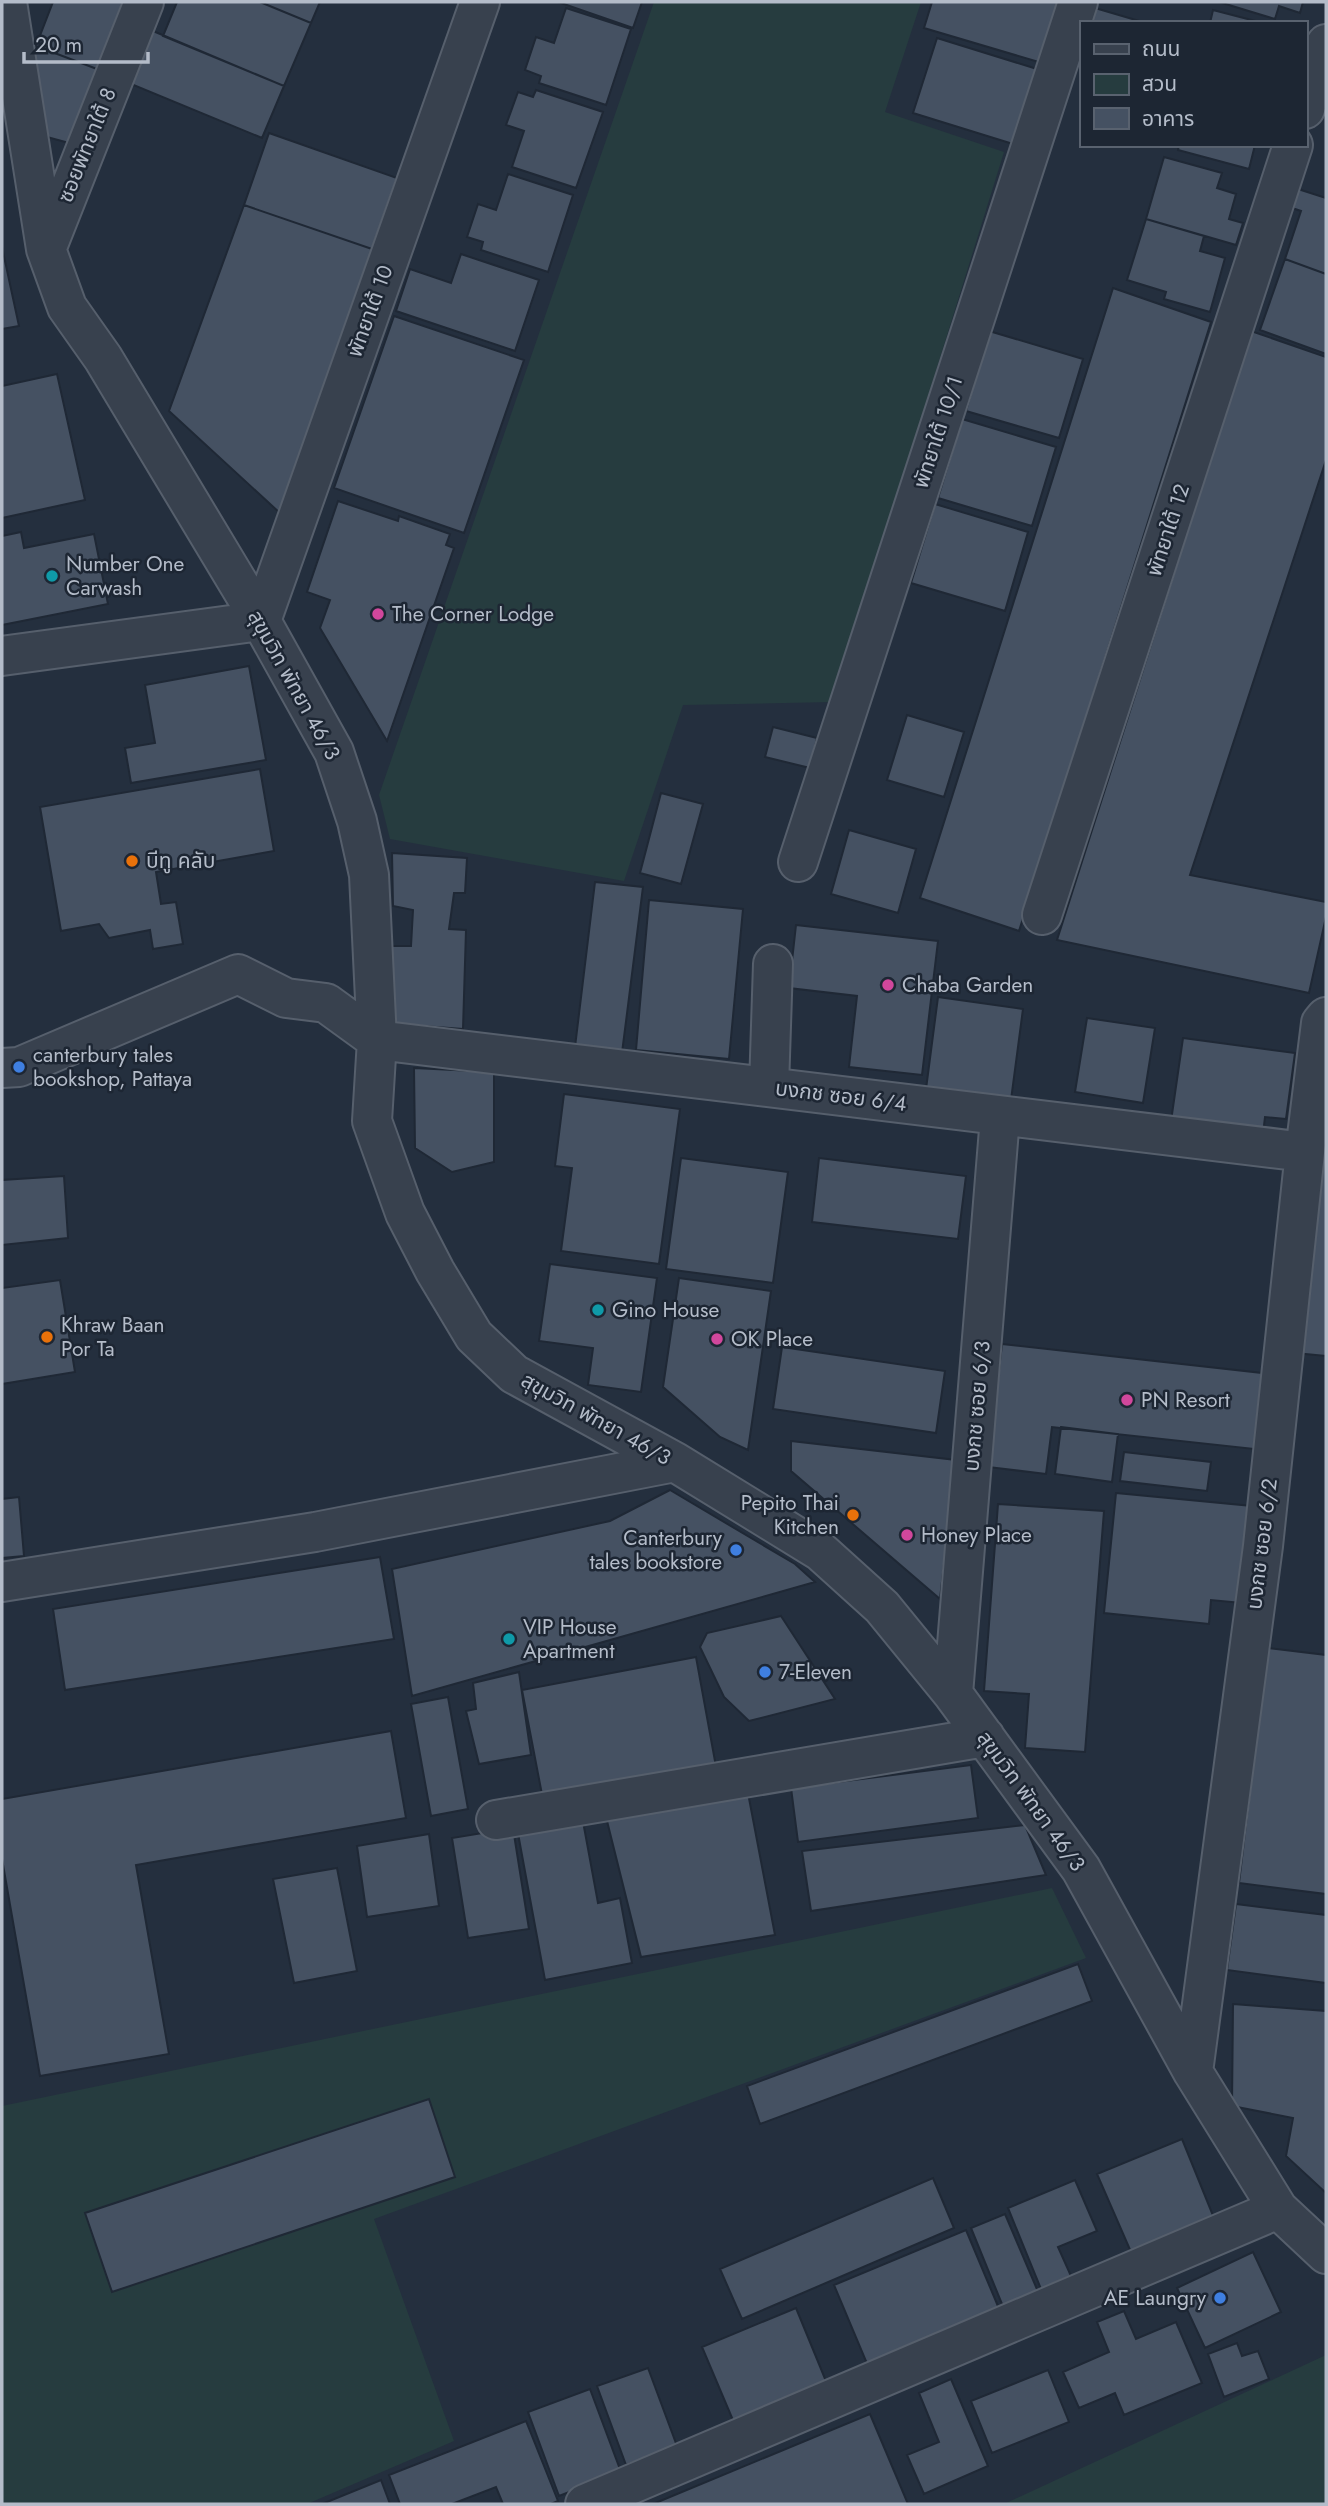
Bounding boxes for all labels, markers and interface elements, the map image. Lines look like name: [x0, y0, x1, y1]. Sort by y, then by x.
scale bar: [24, 21, 149, 65]
legend: [1080, 21, 1307, 147]
text: 20 m: [35, 30, 82, 60]
text: ถนน: [1142, 34, 1180, 64]
text: สวน: [1142, 69, 1177, 99]
street label: ซอยพัทยาใต้ 8: [50, 83, 124, 207]
text: อาคาร: [1142, 104, 1194, 134]
street label: พัทยาใต้ 10: [339, 261, 401, 361]
street label: พัทยาใต้ 10/1: [906, 372, 970, 492]
street label: พัทยาใต้ 12: [1139, 480, 1197, 580]
place label: Number One Carwash: [66, 549, 185, 603]
marker: Number One Carwash: [44, 568, 60, 584]
place label: The Corner Lodge: [392, 599, 554, 629]
street label: สุขุมวิท พัทยา 46/3: [240, 605, 348, 765]
marker: The Corner Lodge: [370, 606, 386, 622]
place label: บีทู คลับ: [146, 846, 215, 876]
marker: บีทู คลับ: [124, 853, 140, 869]
place label: Chaba Garden: [902, 970, 1033, 1000]
marker: Chaba Garden: [880, 977, 896, 993]
place label: canterbury tales bookshop, Pattaya: [33, 1040, 192, 1094]
marker: canterbury tales bookshop, Pattaya: [11, 1059, 27, 1075]
street label: บงกช ซอย 6/4: [774, 1073, 908, 1119]
place label: Gino House: [612, 1295, 719, 1325]
marker: Gino House: [590, 1302, 606, 1318]
place label: Khraw Baan Por Ta: [61, 1310, 165, 1364]
place label: OK Place: [731, 1324, 813, 1354]
marker: Khraw Baan Por Ta: [39, 1329, 55, 1345]
marker: OK Place: [709, 1331, 725, 1347]
street label: บงกช ซอย 6/3: [956, 1339, 998, 1473]
street label: สุขุมวิท พัทยา 46/3: [516, 1365, 676, 1473]
place label: PN Resort: [1141, 1385, 1230, 1415]
marker: PN Resort: [1119, 1392, 1135, 1408]
street label: บงกช ซอย 6/2: [1239, 1477, 1285, 1611]
place label: Pepito Thai Kitchen: [741, 1488, 839, 1542]
marker: Pepito Thai Kitchen: [845, 1507, 861, 1523]
place label: Honey Place: [921, 1520, 1032, 1550]
place label: Canterbury tales bookstore: [590, 1523, 723, 1577]
marker: Honey Place: [899, 1527, 915, 1543]
marker: Canterbury tales bookstore: [728, 1542, 744, 1558]
place label: VIP House Apartment: [523, 1612, 617, 1666]
marker: VIP House Apartment: [501, 1631, 517, 1647]
place label: 7-Eleven: [779, 1657, 852, 1687]
marker: 7-Eleven: [757, 1664, 773, 1680]
street label: สุขุมวิท พัทยา 46/3: [970, 1725, 1092, 1877]
place label: AE Laungry: [1104, 2283, 1207, 2313]
marker: AE Laungry: [1212, 2290, 1228, 2306]

